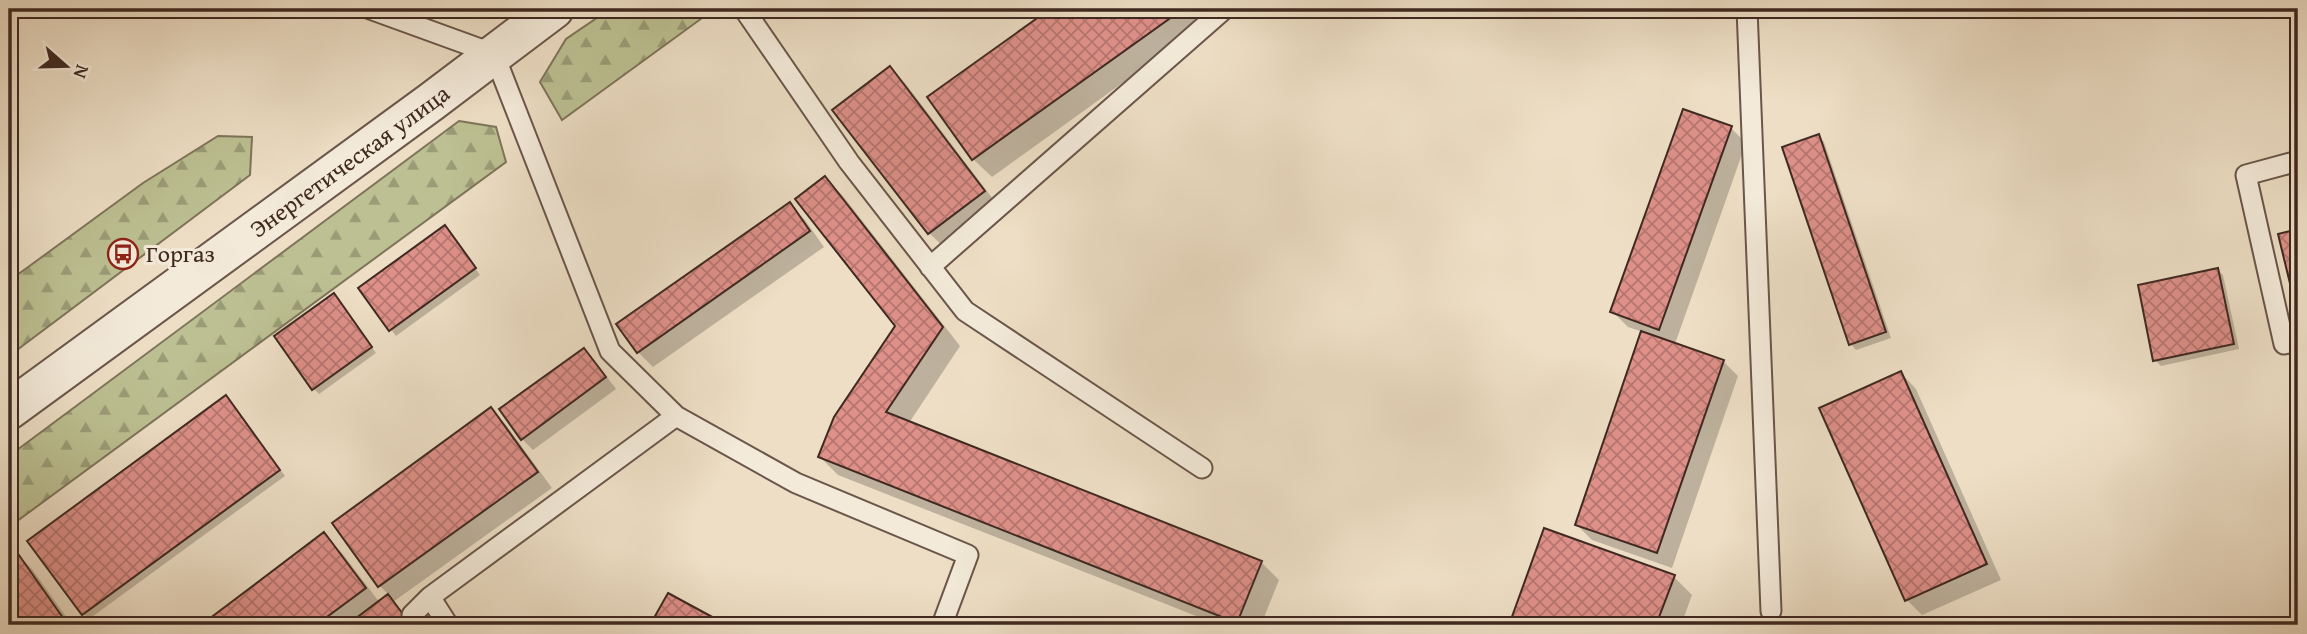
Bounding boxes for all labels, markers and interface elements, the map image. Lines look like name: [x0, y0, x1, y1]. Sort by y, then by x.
north arrow: [32, 32, 102, 102]
text: N: [67, 61, 97, 83]
street label: Энергетическая улица: [242, 75, 457, 246]
place label: Горгаз: [146, 236, 215, 271]
bus stop icon: Горгаз: [106, 237, 140, 271]

